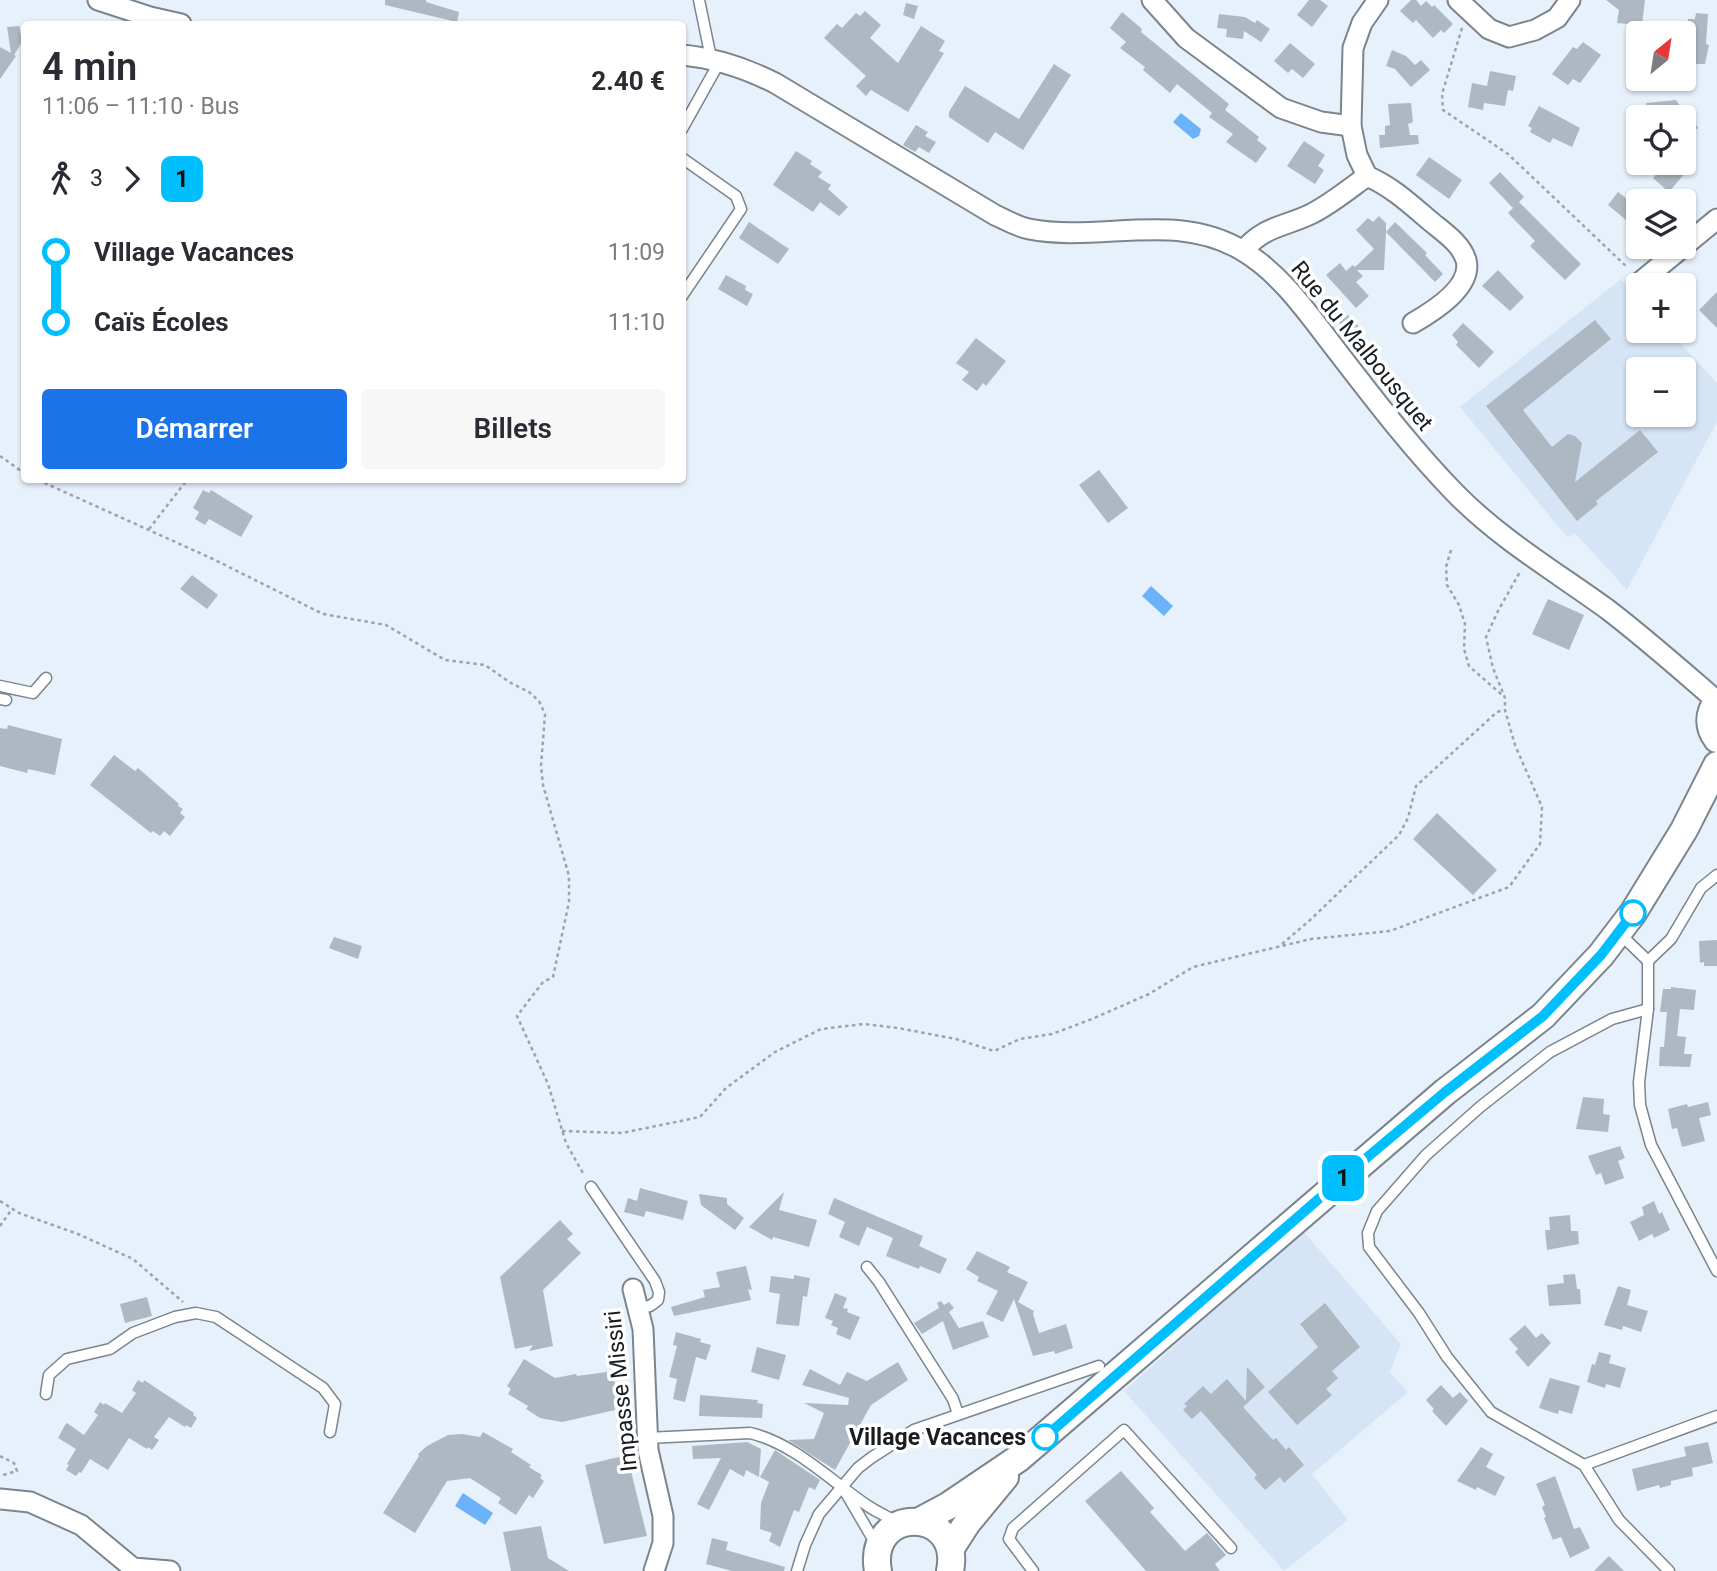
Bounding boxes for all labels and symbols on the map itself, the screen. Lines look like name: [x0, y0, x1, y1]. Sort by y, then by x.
north arrow: [1626, 21, 1696, 91]
street label: Rue du Malbousquet: [1285, 256, 1439, 436]
unlabelled marker: [1620, 900, 1646, 926]
line badge: 1: [1320, 1155, 1366, 1201]
street label: Impasse Missiri: [599, 1309, 643, 1473]
place label: Village Vacances: [849, 1424, 1026, 1451]
marker: Village Vacances: [1032, 1424, 1058, 1450]

